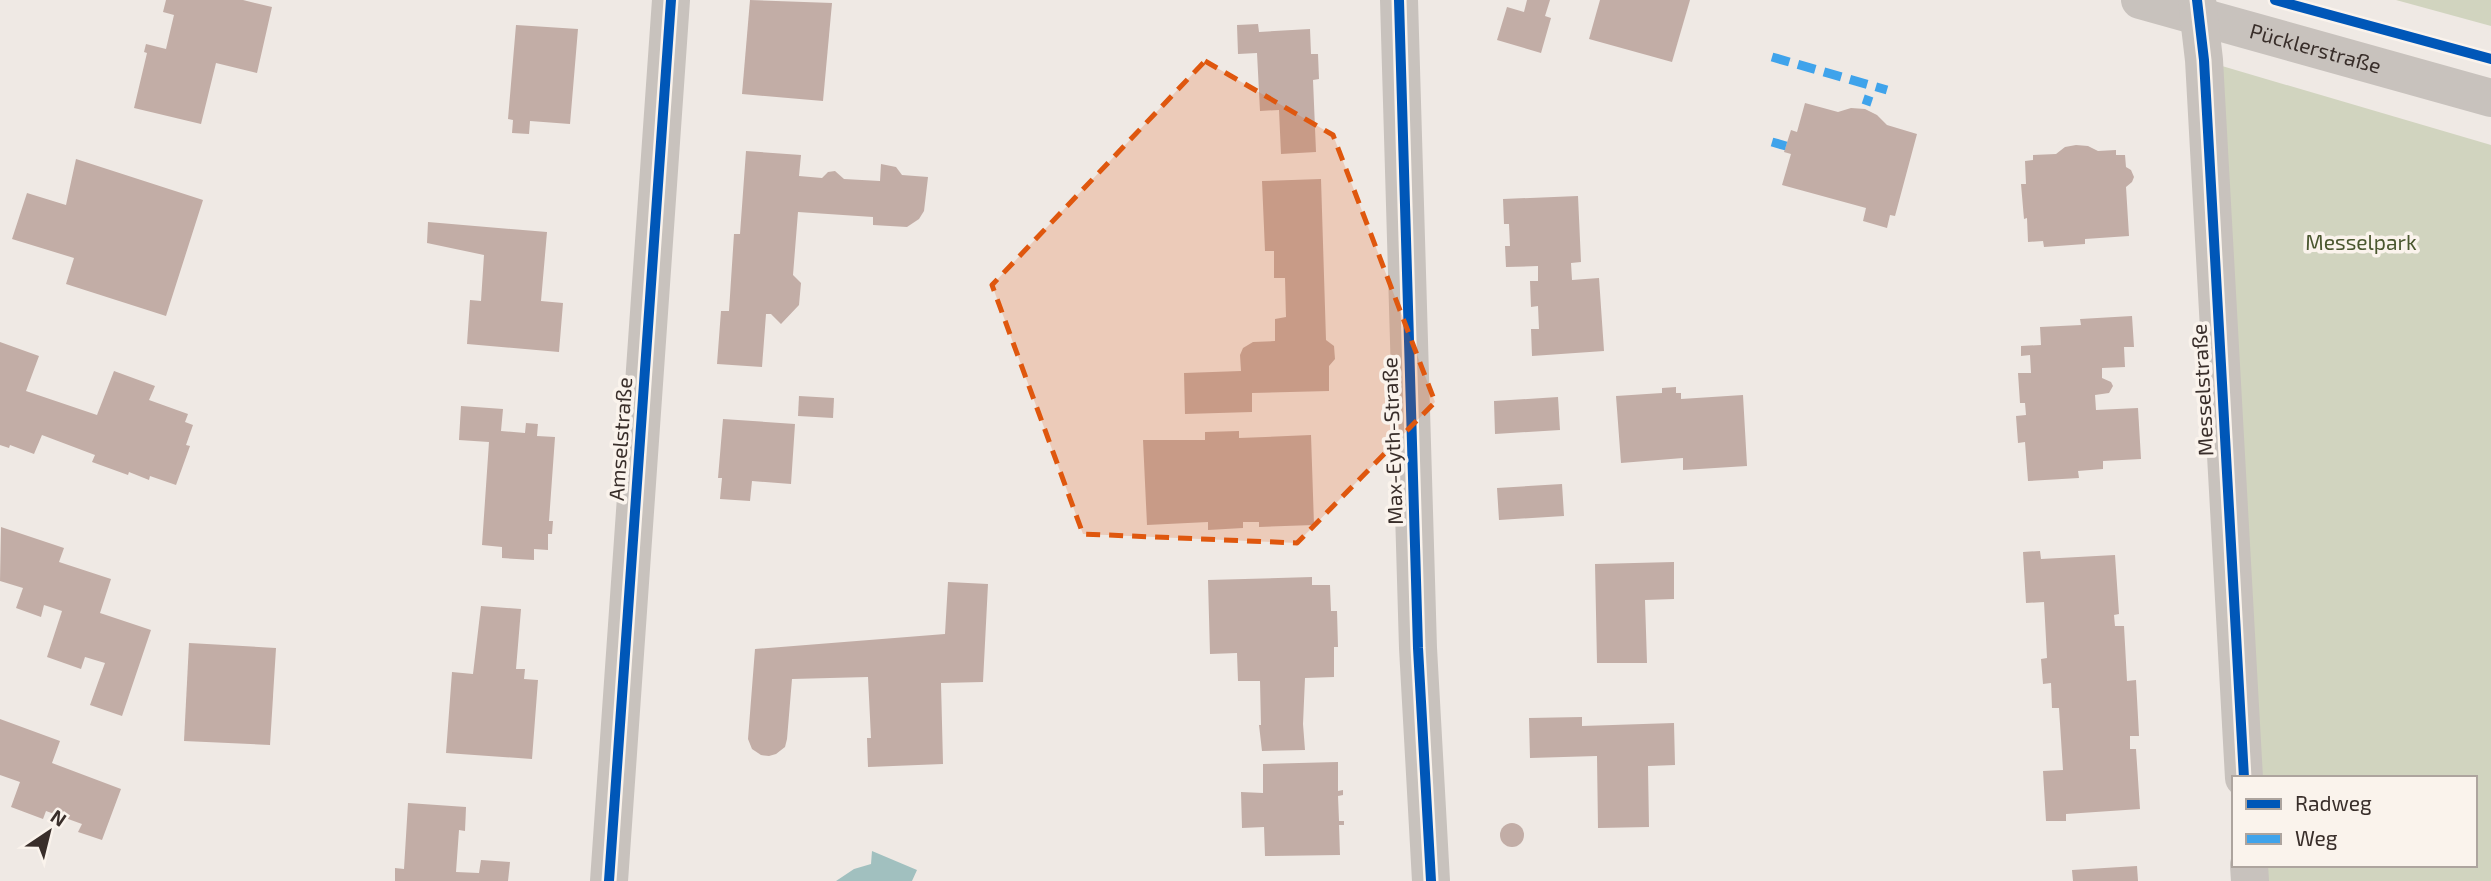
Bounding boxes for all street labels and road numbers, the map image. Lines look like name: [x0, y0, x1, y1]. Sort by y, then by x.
street label: Pücklerstraße: [2247, 17, 2384, 78]
street label: Messelstraße: [2186, 323, 2217, 457]
street label: Max-Eyth-Straße: [1376, 357, 1407, 525]
street label: Amselstraße: [603, 376, 636, 501]

